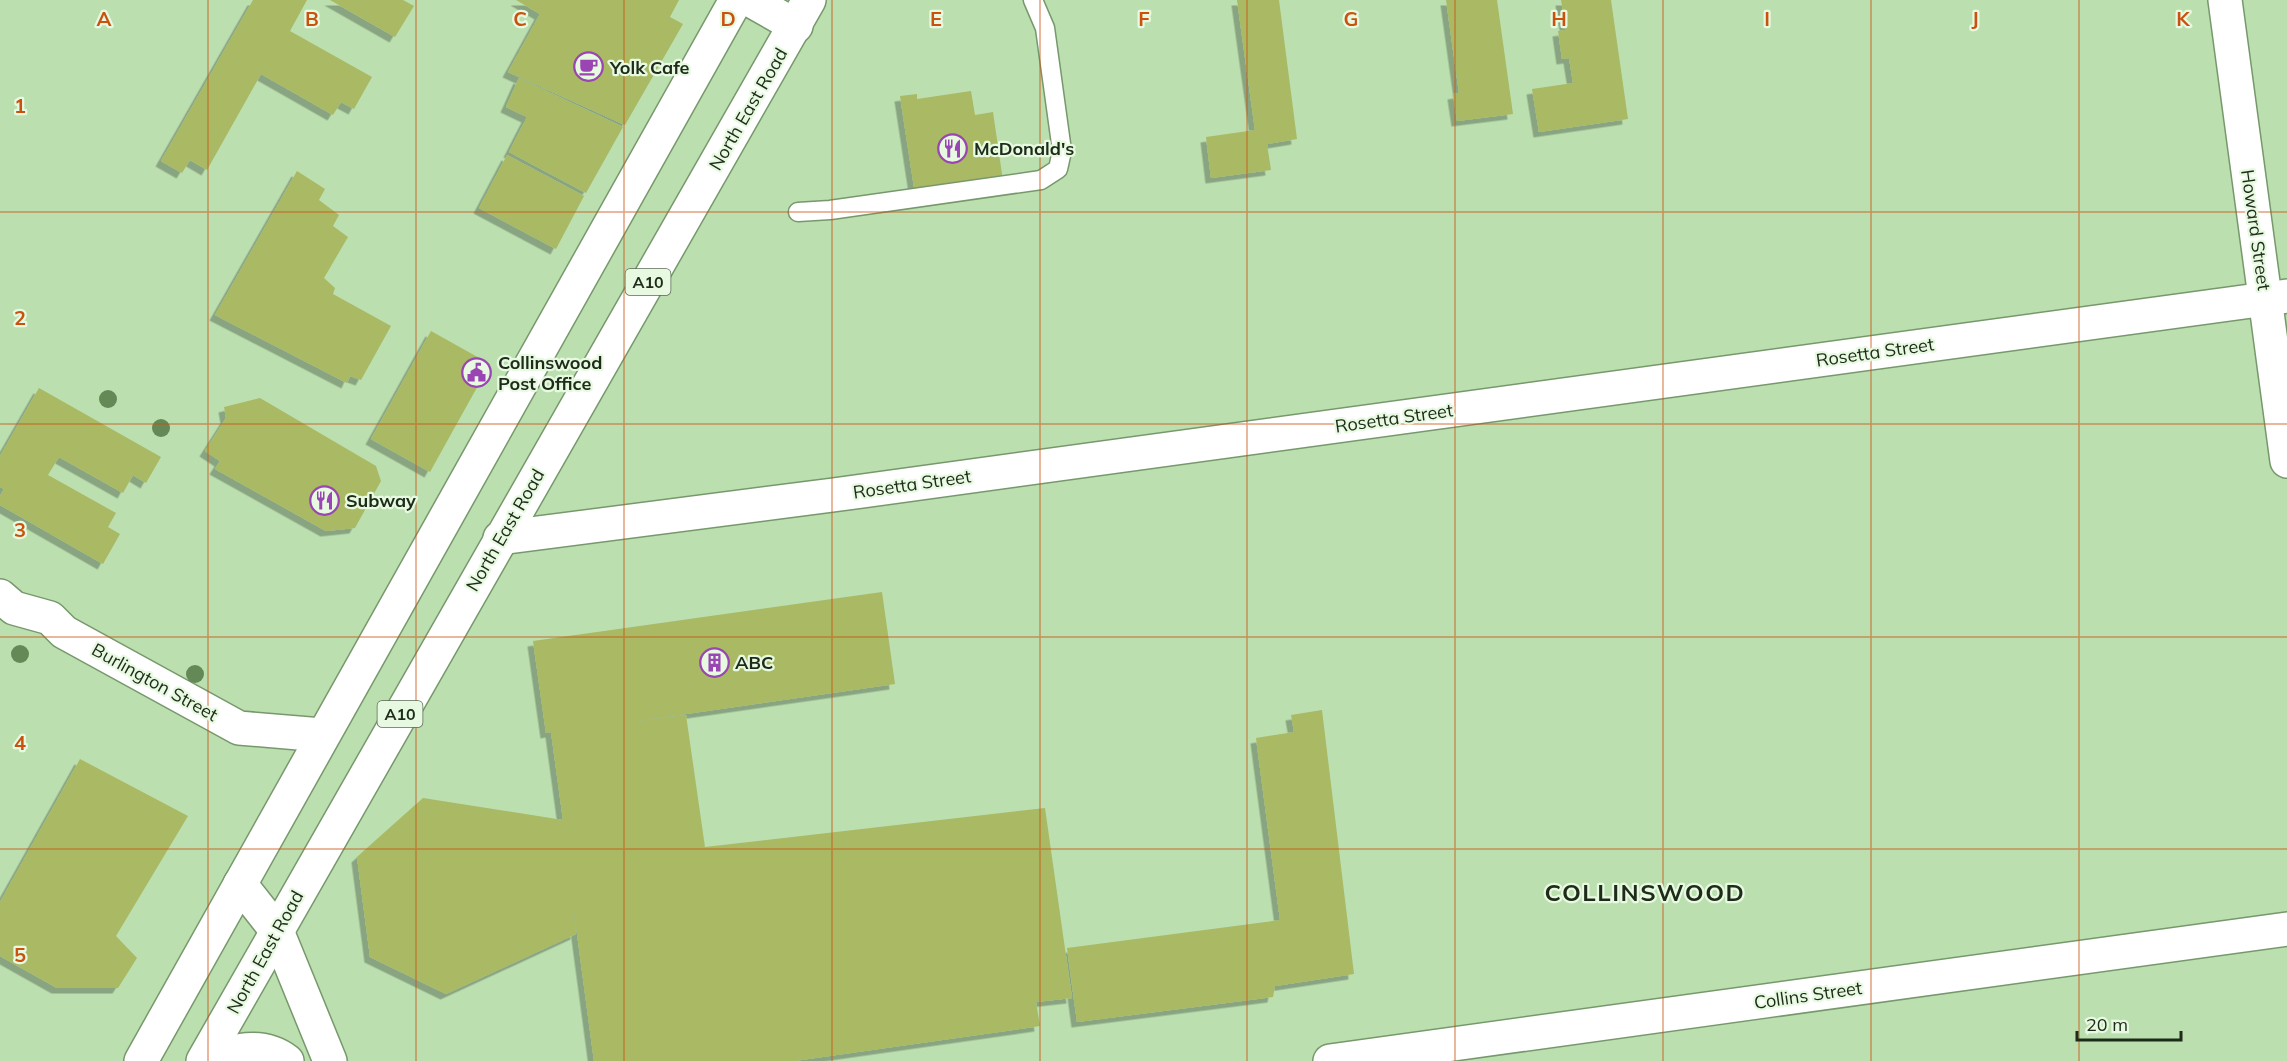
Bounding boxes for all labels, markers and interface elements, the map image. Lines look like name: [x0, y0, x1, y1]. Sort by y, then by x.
text: A: [97, 6, 112, 31]
text: B: [305, 6, 319, 31]
text: C: [513, 6, 527, 31]
text: D: [720, 6, 736, 31]
text: E: [930, 6, 942, 31]
text: F: [1138, 6, 1150, 31]
text: G: [1344, 6, 1358, 31]
text: H: [1551, 6, 1567, 31]
text: I: [1764, 6, 1770, 31]
text: J: [1971, 6, 1979, 31]
text: K: [2176, 6, 2190, 31]
street label: North East Road: [704, 44, 792, 174]
cafe icon: Yolk Cafe: [573, 51, 605, 83]
place label: Yolk Cafe: [609, 56, 690, 79]
text: 1: [14, 93, 26, 118]
restaurant icon: McDonald's: [937, 132, 969, 164]
place label: McDonald's: [974, 137, 1074, 160]
street label: Howard Street: [2236, 168, 2276, 292]
road number: A10: [626, 269, 670, 295]
text: 2: [14, 305, 26, 330]
street label: Rosetta Street: [1815, 332, 1935, 372]
place label: Collinswood Post Office: [498, 351, 602, 395]
public building icon: Collinswood Post Office: [461, 356, 493, 388]
street label: Rosetta Street: [1334, 398, 1454, 438]
street label: Rosetta Street: [852, 464, 972, 504]
street label: North East Road: [461, 465, 549, 595]
restaurant icon: Subway: [309, 484, 341, 516]
place label: Subway: [346, 489, 416, 512]
text: 3: [14, 517, 26, 542]
street label: Burlington Street: [88, 638, 222, 726]
building icon: ABC: [698, 646, 730, 678]
place label: ABC: [735, 651, 773, 674]
road number: A10: [378, 701, 422, 727]
text: 4: [14, 730, 26, 755]
district label: COLLINSWOOD: [1545, 877, 1745, 907]
street label: North East Road: [222, 886, 308, 1018]
text: 5: [14, 942, 26, 967]
street label: Collins Street: [1753, 976, 1863, 1014]
scale bar: [2077, 1004, 2180, 1042]
text: 20 m: [2086, 1013, 2128, 1036]

